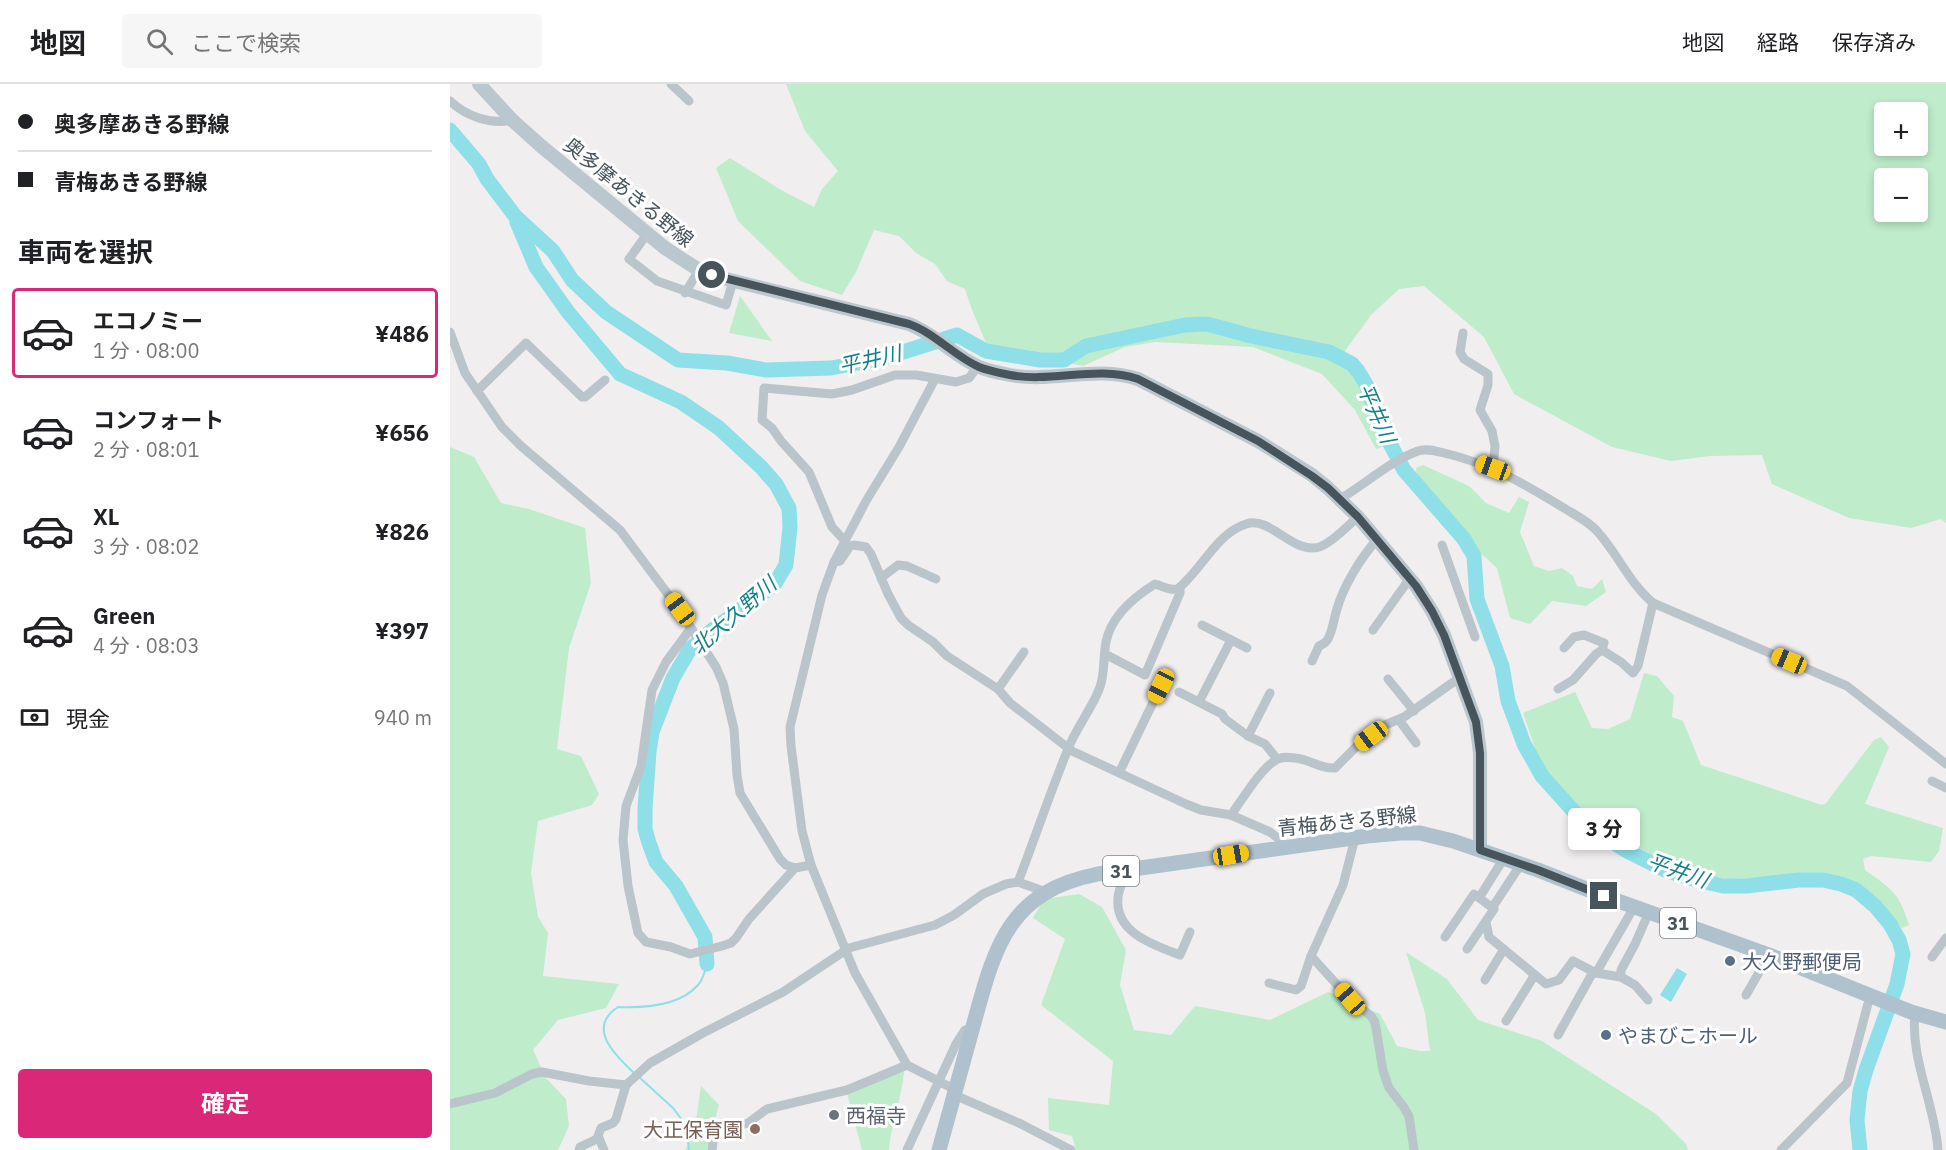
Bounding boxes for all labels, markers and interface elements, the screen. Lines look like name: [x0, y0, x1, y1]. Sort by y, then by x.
search box: [122, 14, 542, 68]
text: 地図: [30, 24, 86, 61]
icon: search: [143, 25, 176, 58]
text: ここで検索: [191, 28, 301, 57]
text: 地図: [1682, 28, 1724, 56]
text: 経路: [1757, 28, 1799, 56]
text: 保存済み: [1832, 28, 1916, 56]
map controls: [1874, 102, 1928, 222]
button: +: [1874, 102, 1928, 156]
text: 奥多摩あきる野線: [54, 109, 230, 138]
street label: 奥多摩あきる野線: [558, 131, 700, 253]
text: 青梅あきる野線: [54, 167, 208, 196]
button: −: [1874, 168, 1928, 222]
text: 車両を選択: [18, 234, 153, 269]
route start: [698, 261, 725, 288]
icon: car: [21, 306, 75, 360]
text: エコノミー: [93, 306, 203, 335]
text: ¥486: [375, 319, 429, 348]
text: 1 分 · 08:00: [93, 337, 200, 364]
water label: 平井川: [836, 338, 906, 380]
water label: 平井川: [1351, 379, 1403, 449]
icon: car: [21, 405, 75, 459]
text: コンフォート: [93, 405, 224, 434]
text: ¥656: [375, 418, 429, 447]
text: 2 分 · 08:01: [93, 436, 200, 463]
car: [1473, 453, 1513, 483]
text: XL: [93, 502, 119, 531]
icon: car: [21, 504, 75, 558]
text: ¥826: [375, 517, 429, 546]
text: 3 分 · 08:02: [93, 533, 200, 560]
water label: 北大久野川: [684, 569, 783, 660]
car: [662, 589, 698, 629]
text: Green: [93, 601, 155, 630]
icon: car: [21, 603, 75, 657]
text: ¥397: [375, 616, 429, 645]
text: 4 分 · 08:03: [93, 632, 200, 659]
car: [1769, 646, 1809, 676]
car: [1145, 666, 1177, 706]
icon: cash: [18, 701, 51, 734]
text: 現金: [66, 704, 110, 733]
text: 940 m: [374, 704, 432, 731]
car: [1351, 718, 1391, 754]
street label: 青梅あきる野線: [1276, 800, 1418, 842]
callout: 3 分: [1568, 809, 1640, 851]
text: 3 分: [1586, 815, 1622, 842]
car: [1212, 843, 1250, 867]
water label: 平井川: [1644, 846, 1714, 895]
road number: 31: [1103, 856, 1139, 886]
route end: [1590, 882, 1617, 909]
road number: 31: [1660, 908, 1696, 938]
place label: 大久野郵便局: [1742, 948, 1862, 975]
marker: 大久野郵便局: [1723, 954, 1737, 968]
car: [1331, 980, 1369, 1018]
place label: やまびこホール: [1618, 1022, 1758, 1049]
marker: やまびこホール: [1599, 1028, 1613, 1042]
button: 確定: [18, 1069, 432, 1138]
place label: 西福寺: [846, 1102, 906, 1129]
marker: 西福寺: [827, 1108, 841, 1122]
place label: 大正保育園: [643, 1116, 743, 1143]
marker: 大正保育園: [748, 1122, 762, 1136]

